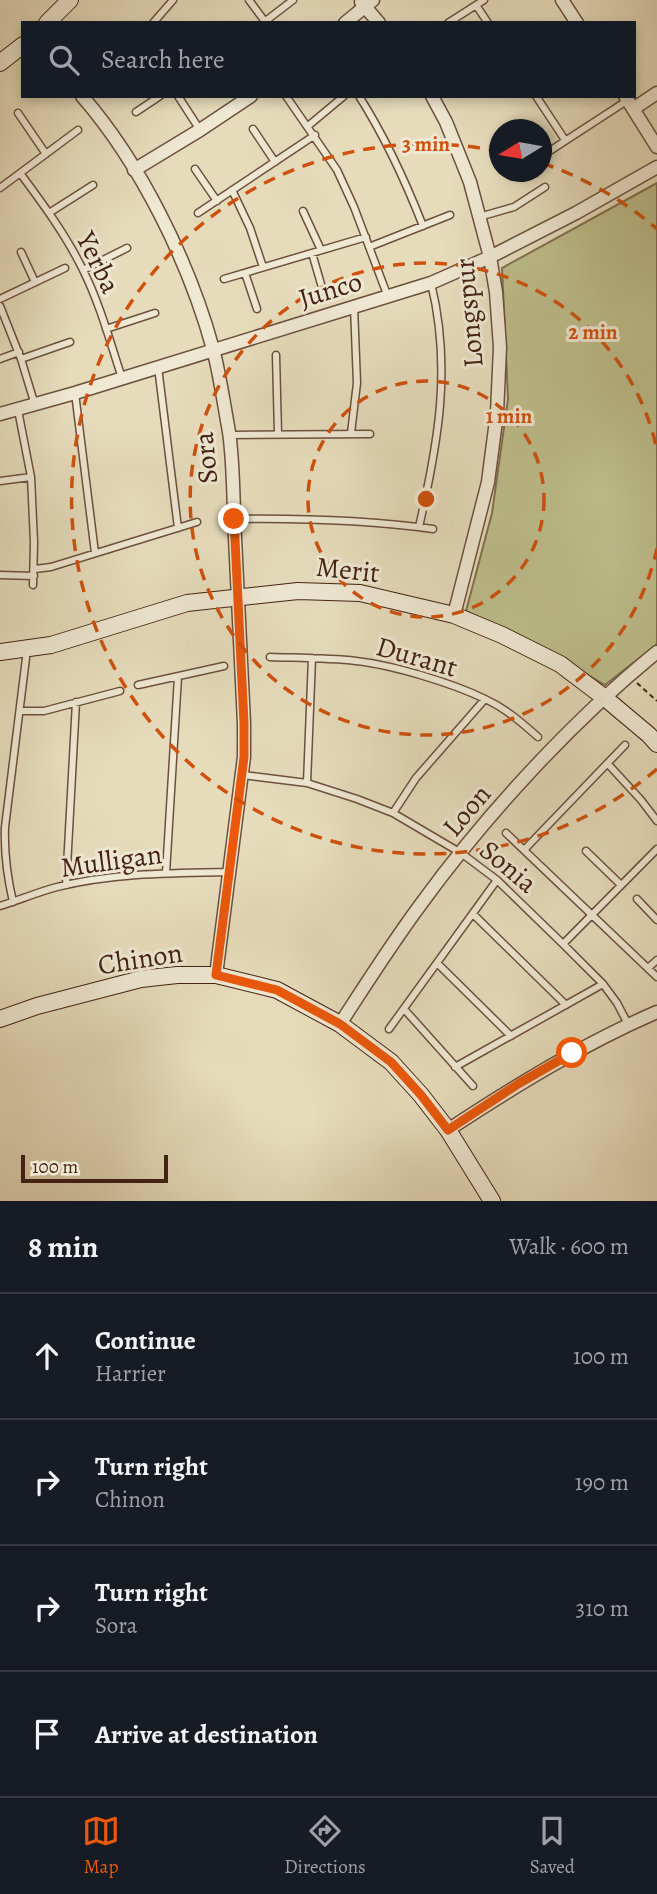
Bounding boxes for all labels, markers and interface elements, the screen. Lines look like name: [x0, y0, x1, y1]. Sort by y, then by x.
search box: [21, 21, 636, 98]
icon: search: [45, 41, 83, 79]
text: Search here: [101, 42, 225, 77]
north arrow: [489, 119, 552, 182]
text: 3 min: [402, 130, 450, 158]
street label: Yerba: [66, 224, 129, 300]
street label: Longspur: [445, 256, 493, 369]
street label: Junco: [294, 262, 367, 318]
text: 2 min: [568, 318, 618, 346]
text: 1 min: [486, 402, 533, 430]
street label: Sora: [185, 430, 227, 485]
centre of rings: [414, 487, 438, 511]
route end: [218, 503, 249, 534]
street label: Merit: [314, 548, 381, 592]
street label: Durant: [372, 627, 462, 687]
street label: Loon: [434, 776, 500, 845]
street label: Sonia: [471, 831, 545, 902]
street label: Mulligan: [58, 835, 164, 887]
street label: Chinon: [95, 934, 185, 984]
route start: [556, 1037, 587, 1068]
scale bar: [21, 1152, 168, 1184]
text: 100 m: [32, 1154, 78, 1180]
text: 8 min: [28, 1227, 98, 1267]
text: Walk · 600 m: [509, 1231, 629, 1262]
text: Continue: [95, 1323, 196, 1358]
icon: ahead: [28, 1337, 66, 1375]
text: 100 m: [573, 1341, 629, 1372]
text: Harrier: [95, 1358, 166, 1389]
text: Turn right: [95, 1449, 208, 1484]
icon: right: [28, 1463, 66, 1501]
text: 190 m: [575, 1467, 629, 1498]
text: Chinon: [95, 1484, 165, 1515]
text: Turn right: [95, 1575, 208, 1610]
icon: right: [28, 1589, 66, 1627]
text: 310 m: [576, 1593, 629, 1624]
text: Sora: [95, 1610, 137, 1641]
icon: arrive: [28, 1715, 66, 1753]
text: Arrive at destination: [95, 1717, 318, 1752]
tab: Map: [82, 1812, 120, 1880]
tab: Directions: [284, 1812, 366, 1880]
tab: Saved: [530, 1812, 575, 1880]

